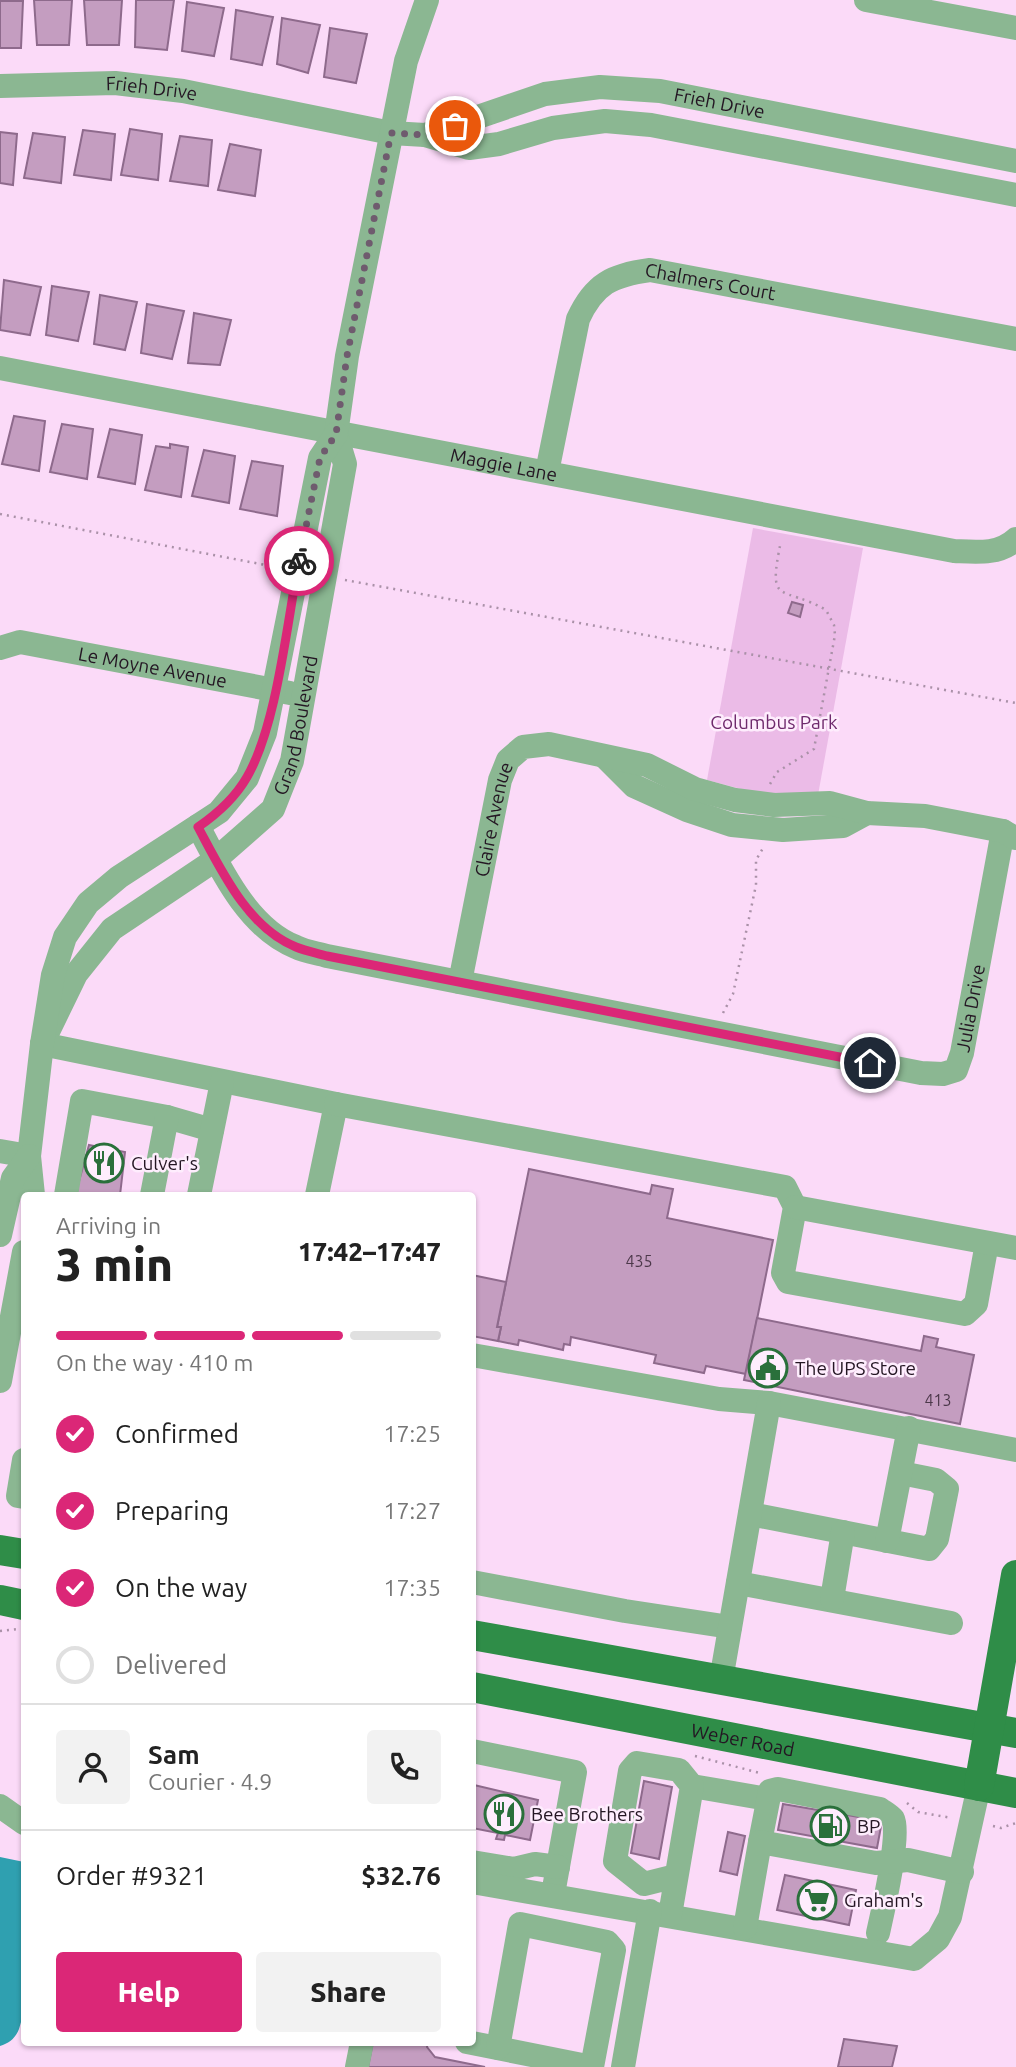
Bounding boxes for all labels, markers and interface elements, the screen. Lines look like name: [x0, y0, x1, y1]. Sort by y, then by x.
street label: Frieh Drive: [106, 72, 199, 105]
street label: Frieh Drive: [672, 83, 767, 122]
pin: [425, 96, 485, 156]
icon: bag: [436, 107, 474, 145]
street label: Chalmers Court: [643, 258, 778, 305]
street label: Maggie Lane: [448, 444, 559, 486]
courier: [264, 526, 334, 596]
icon: bike: [280, 542, 318, 580]
street label: Le Moyne Avenue: [77, 642, 229, 692]
street label: Grand Boulevard: [269, 654, 322, 798]
park label: Columbus Park: [710, 711, 838, 733]
street label: Claire Avenue: [470, 759, 517, 879]
street label: Julia Drive: [951, 963, 989, 1054]
pin: [840, 1033, 900, 1093]
icon: home: [851, 1044, 889, 1082]
restaurant icon: Culver's: [83, 1142, 125, 1184]
place label: Culver's: [131, 1152, 198, 1174]
text: Arriving in: [56, 1213, 161, 1238]
text: 17:42–17:47: [298, 1237, 441, 1266]
text: 3 min: [56, 1238, 173, 1290]
house number: 435: [625, 1252, 653, 1270]
public building icon: The UPS Store: [747, 1347, 789, 1389]
text: On the way · 410 m: [56, 1350, 253, 1375]
place label: The UPS Store: [795, 1357, 916, 1379]
house number: 413: [924, 1391, 952, 1409]
icon: check: [56, 1415, 94, 1453]
text: Confirmed: [115, 1419, 239, 1448]
text: 17:25: [383, 1421, 441, 1446]
icon: check: [56, 1492, 94, 1530]
text: Preparing: [115, 1496, 229, 1525]
text: 17:27: [383, 1498, 441, 1523]
icon: check: [56, 1569, 94, 1607]
text: On the way: [115, 1573, 247, 1602]
text: 17:35: [383, 1575, 441, 1600]
text: Delivered: [115, 1650, 227, 1679]
street label: Weber Road: [689, 1719, 796, 1761]
button: person: [56, 1730, 130, 1804]
button: phone: [367, 1730, 441, 1804]
text: Sam: [148, 1740, 200, 1769]
text: Courier · 4.9: [148, 1769, 272, 1794]
restaurant icon: Bee Brothers: [483, 1793, 525, 1835]
place label: Bee Brothers: [531, 1803, 643, 1825]
fuel station icon: BP: [809, 1805, 851, 1847]
place label: BP: [857, 1815, 880, 1837]
text: Order #9321: [56, 1861, 207, 1890]
text: $32.76: [361, 1861, 441, 1890]
supermarket icon: Graham's: [796, 1879, 838, 1921]
place label: Graham's: [844, 1889, 923, 1911]
button: Help: [56, 1952, 242, 2032]
button: Share: [256, 1952, 441, 2032]

